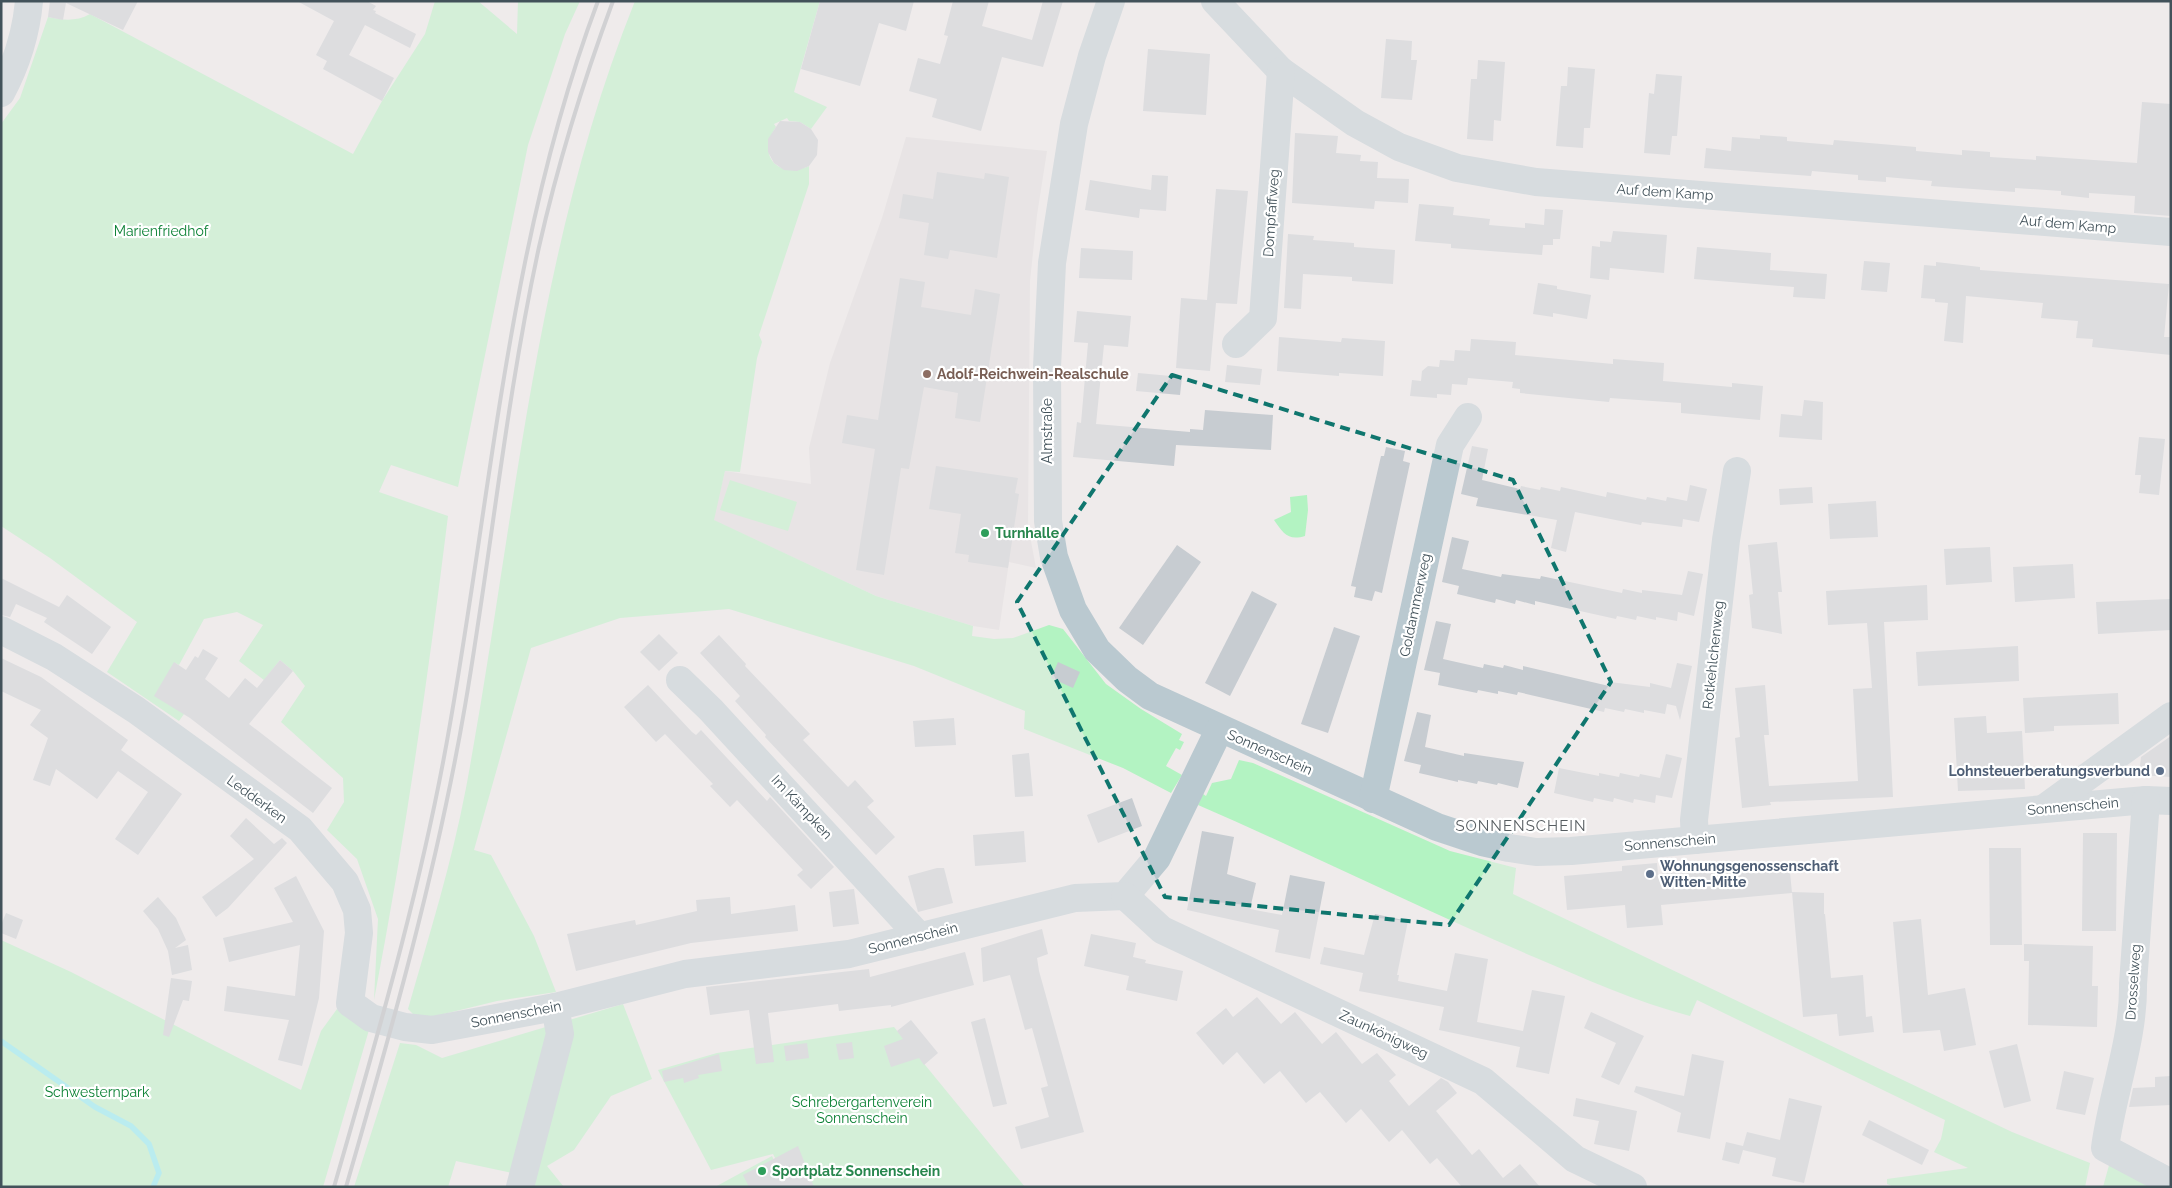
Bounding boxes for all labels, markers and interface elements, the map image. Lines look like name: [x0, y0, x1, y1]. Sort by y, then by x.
street label: Dompfaffweg: [1260, 169, 1282, 257]
street label: Auf dem Kamp: [1616, 181, 1714, 203]
street label: Auf dem Kamp: [2019, 212, 2117, 236]
park label: Marienfriedhof: [114, 223, 210, 239]
place label: Adolf-Reichwein-Realschule: [937, 366, 1129, 382]
marker: Adolf-Reichwein-Realschule: [921, 368, 933, 380]
street label: Almstraße: [1039, 398, 1055, 464]
place label: Turnhalle: [995, 525, 1060, 541]
marker: Turnhalle: [979, 527, 991, 539]
street label: Goldammerweg: [1396, 552, 1434, 658]
street label: Rotkehlchenweg: [1699, 600, 1727, 710]
street label: Sonnenschein: [1225, 726, 1315, 778]
place label: Lohnsteuerberatungsverbund: [1949, 763, 2150, 779]
marker: Lohnsteuerberatungsverbund: [2154, 765, 2166, 777]
street label: Ledderken: [224, 772, 290, 826]
street label: Im Kämpken: [768, 772, 836, 842]
street label: Sonnenschein: [2027, 794, 2119, 818]
district label: SONNENSCHEIN: [1455, 817, 1587, 835]
street label: Sonnenschein: [1624, 830, 1716, 854]
place label: Wohnungsgenossenschaft Witten-Mitte: [1660, 858, 1839, 890]
marker: Wohnungsgenossenschaft Witten-Mitte: [1644, 868, 1656, 880]
street label: Sonnenschein: [867, 919, 959, 957]
street label: Drosselweg: [2122, 943, 2144, 1021]
street label: Sonnenschein: [470, 997, 562, 1031]
street label: Zaunkönigweg: [1337, 1006, 1431, 1062]
park label: Schwesternpark: [45, 1084, 150, 1100]
park label: Schrebergartenverein Sonnenschein: [792, 1094, 932, 1126]
place label: Sportplatz Sonnenschein: [772, 1163, 940, 1179]
marker: Sportplatz Sonnenschein: [756, 1165, 768, 1177]

